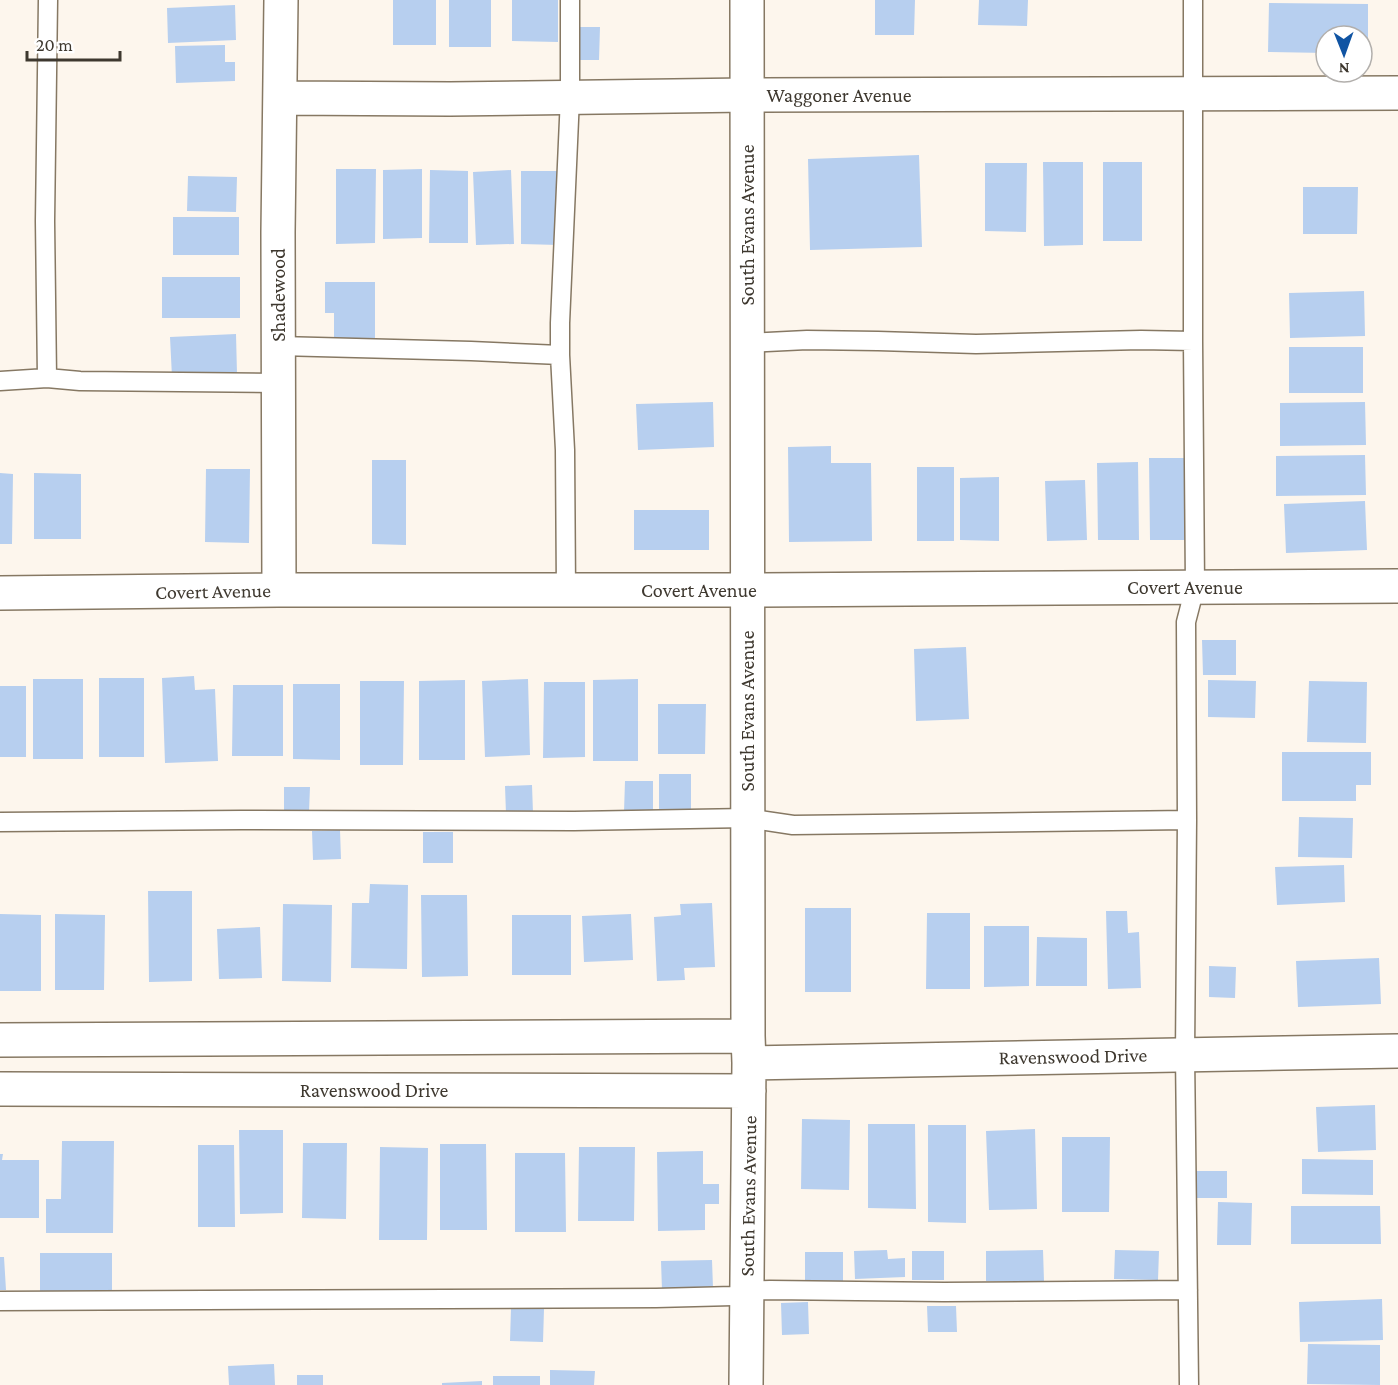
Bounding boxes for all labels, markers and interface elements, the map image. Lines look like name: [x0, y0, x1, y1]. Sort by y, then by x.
scale bar: [27, 24, 120, 62]
north arrow: [1314, 24, 1374, 84]
text: 20 m: [36, 35, 73, 55]
text: N: [1339, 60, 1350, 77]
street label: Waggoner Avenue: [766, 84, 912, 107]
street label: South Evans Avenue: [736, 144, 758, 306]
street label: Shadewood: [267, 248, 289, 342]
street label: Covert Avenue: [1127, 576, 1243, 598]
street label: Covert Avenue: [155, 579, 271, 603]
street label: Covert Avenue: [641, 579, 757, 601]
street label: South Evans Avenue: [736, 630, 758, 792]
street label: Ravenswood Drive: [999, 1044, 1148, 1068]
street label: Ravenswood Drive: [300, 1079, 448, 1101]
street label: South Evans Avenue: [736, 1115, 760, 1277]

